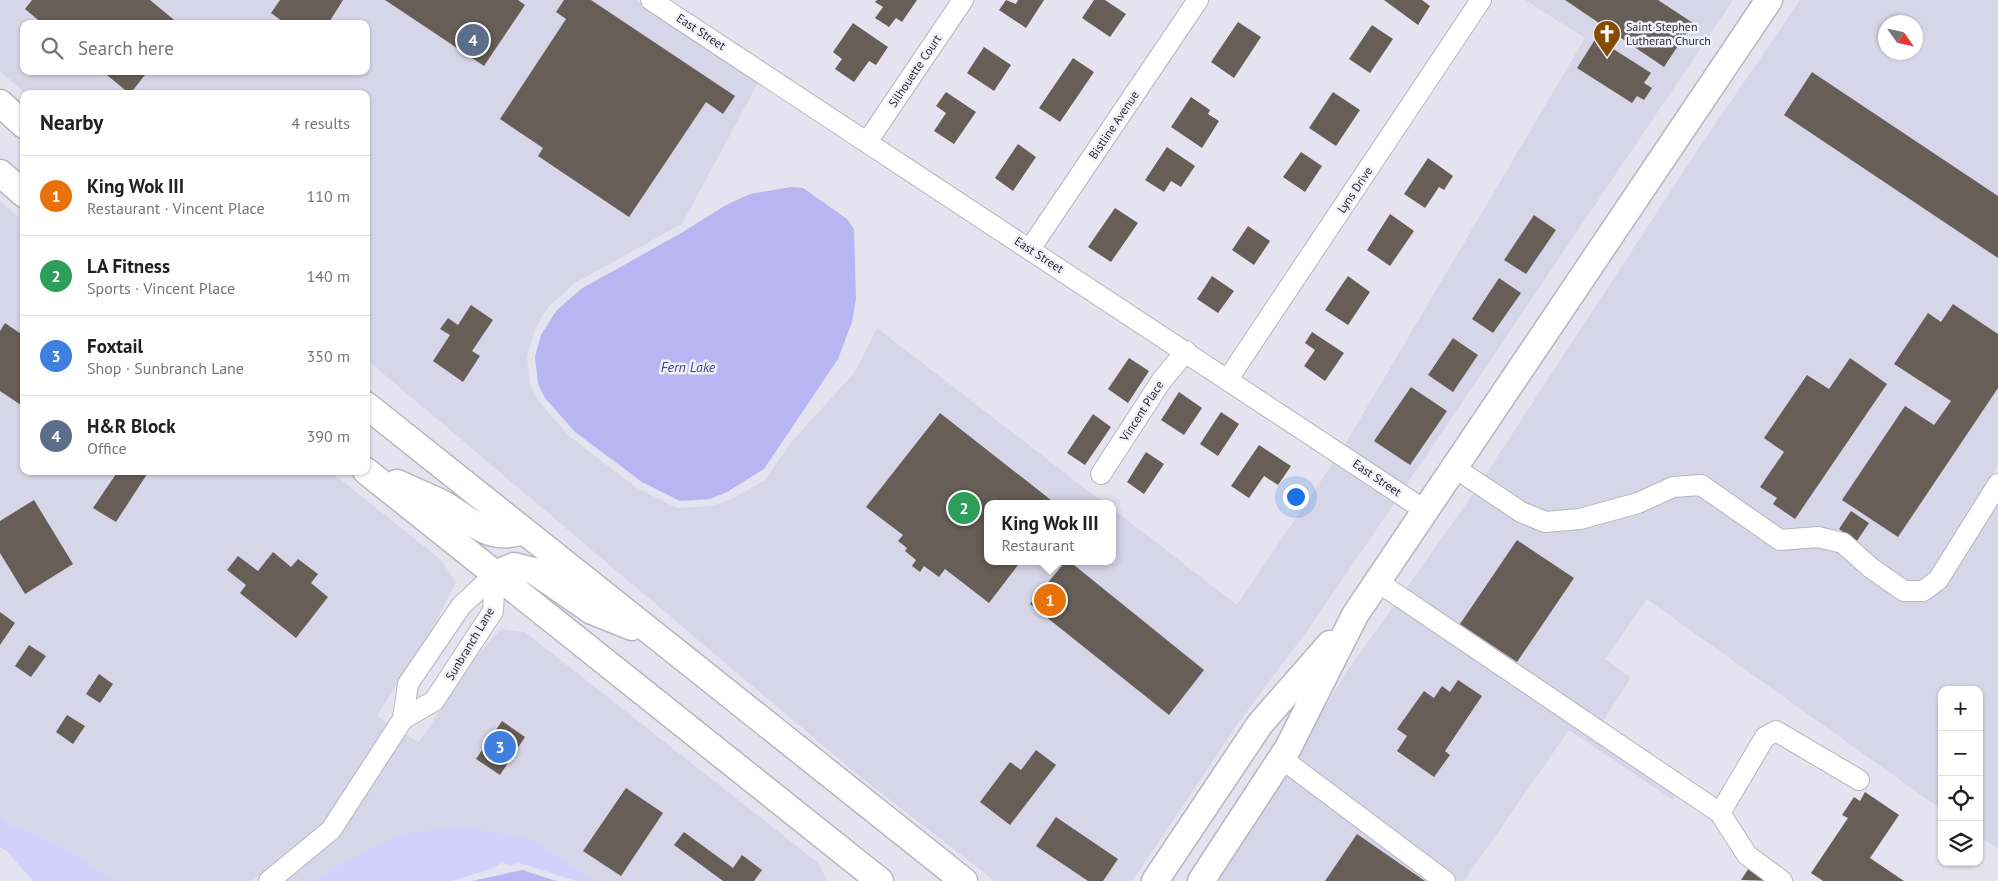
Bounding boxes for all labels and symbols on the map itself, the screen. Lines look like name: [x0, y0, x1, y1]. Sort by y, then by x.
street label: East Street: [674, 10, 729, 53]
north arrow: [1878, 15, 1923, 60]
church icon: Saint Stephen Lutheran Church: [1592, 19, 1622, 58]
place label: Saint Stephen Lutheran Church: [1626, 19, 1711, 48]
pin: 4: [457, 21, 489, 59]
street label: Silhouette Court: [885, 32, 944, 110]
street label: Bistline Avenue: [1085, 88, 1142, 162]
street label: Lyns Drive: [1334, 164, 1375, 216]
street label: East Street: [1012, 233, 1067, 276]
water label: Fern Lake: [661, 358, 716, 376]
street label: Vincent Place: [1116, 378, 1167, 445]
street label: East Street: [1350, 456, 1404, 499]
your location: [1283, 484, 1309, 510]
pin: 2: [948, 489, 980, 527]
pin: 1: [1034, 581, 1066, 619]
street label: Sunbranch Lane: [442, 605, 497, 683]
pin: 3: [484, 728, 516, 766]

